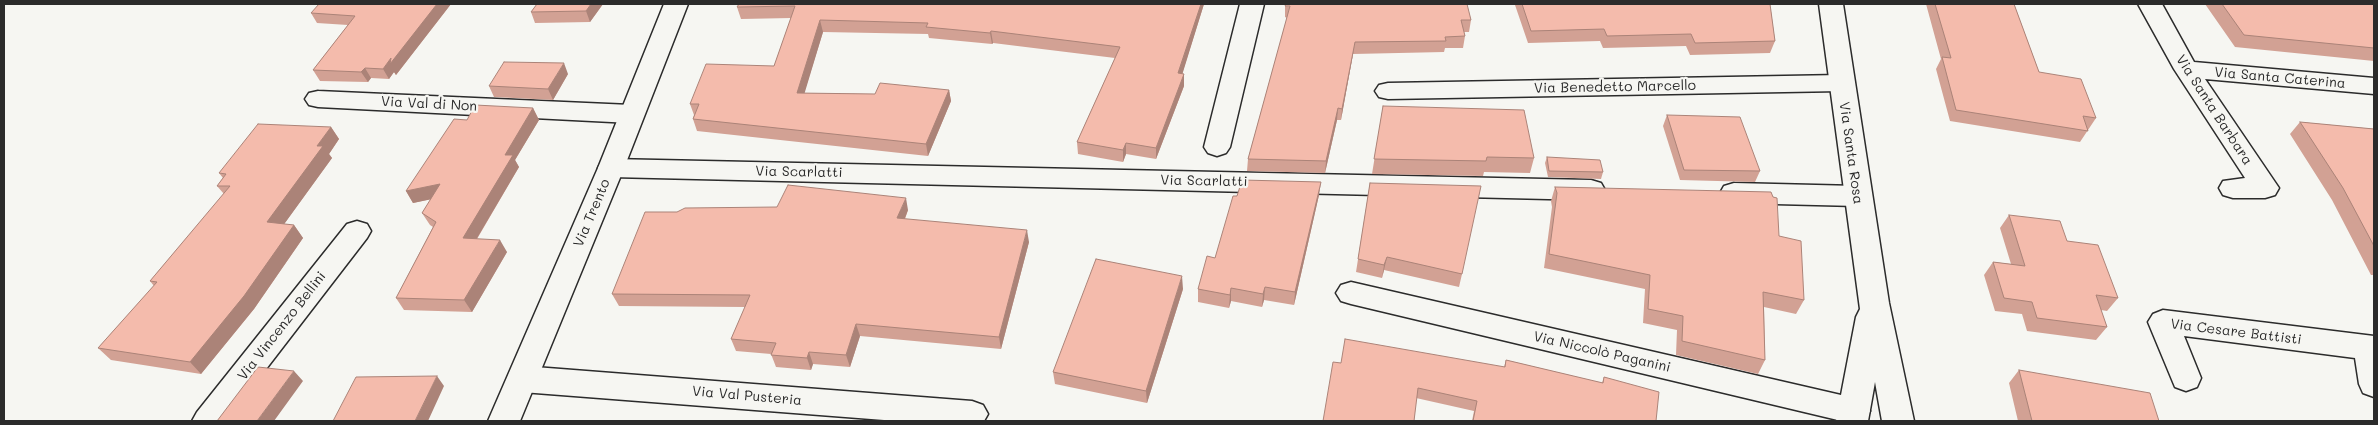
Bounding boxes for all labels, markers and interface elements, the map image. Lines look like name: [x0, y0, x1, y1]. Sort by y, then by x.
street label: Via Santa Barbara: [2172, 52, 2256, 168]
street label: Via Santa Caterina: [2214, 64, 2346, 92]
street label: Via Benedetto Marcello: [1534, 77, 1696, 97]
street label: Via Val di Non: [381, 93, 477, 115]
street label: Via Santa Rosa: [1836, 101, 1866, 205]
street label: Via Scarlatti: [755, 163, 843, 181]
street label: Via Scarlatti: [1160, 172, 1248, 190]
street label: Via Trento: [570, 176, 614, 250]
street label: Via Vincenzo Bellini: [234, 268, 330, 384]
street label: Via Cesare Battisti: [2169, 316, 2303, 348]
street label: Via Niccolò Paganini: [1532, 328, 1672, 376]
street label: Via Val Pusteria: [691, 383, 803, 409]

